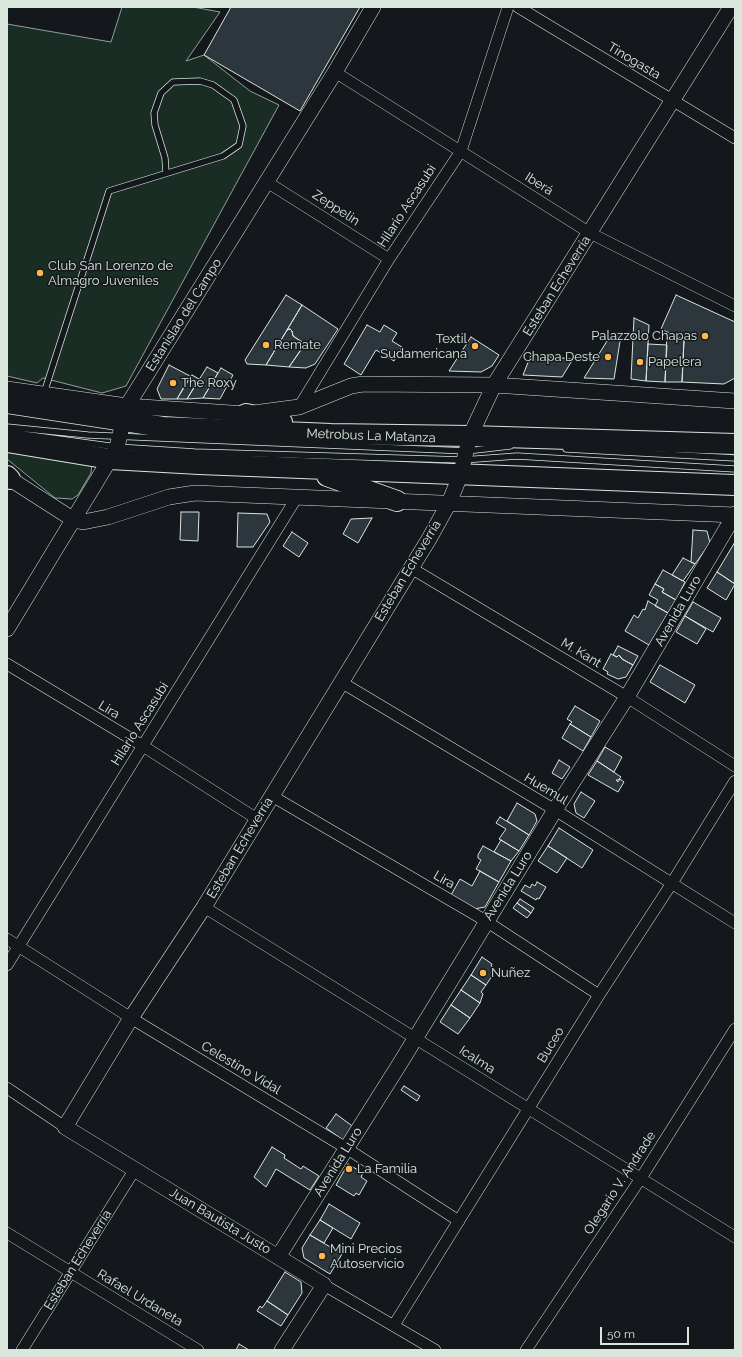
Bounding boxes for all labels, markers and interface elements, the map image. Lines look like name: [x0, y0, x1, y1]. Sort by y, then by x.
street label: Tinogasta: [605, 39, 663, 83]
street label: Hilario Ascasubi: [374, 162, 440, 250]
street label: Iberá: [522, 169, 556, 199]
street label: Zeppelin: [309, 187, 363, 229]
street label: Esteban Echeverría: [520, 233, 594, 339]
street label: Estanislao del Campo: [143, 256, 225, 374]
place label: Club San Lorenzo de Almagro Juveniles: [48, 258, 173, 289]
marker: Club San Lorenzo de Almagro Juveniles: [35, 268, 45, 278]
place label: Palazzolo Chapas: [591, 328, 697, 344]
place label: Textil Sudamericana: [380, 331, 467, 362]
marker: Palazzolo Chapas: [700, 331, 710, 341]
place label: Remate: [274, 337, 321, 353]
marker: Remate: [261, 340, 271, 350]
marker: Textil Sudamericana: [470, 341, 480, 351]
place label: Chapa Deste: [523, 349, 600, 365]
marker: Chapa Deste: [603, 352, 613, 362]
place label: Papelera: [648, 354, 702, 370]
marker: Papelera: [635, 357, 645, 367]
place label: The Roxy: [181, 375, 237, 391]
marker: The Roxy: [168, 378, 178, 388]
street label: Metrobus La Matanza: [306, 426, 436, 446]
street label: Esteban Echeverría: [372, 518, 444, 624]
street label: Avenida Luro: [652, 573, 704, 649]
street label: M. Kant: [558, 635, 604, 671]
street label: Hilario Ascasubi: [108, 679, 172, 769]
street label: Lira: [96, 698, 122, 722]
street label: Huemul: [521, 770, 571, 808]
street label: Esteban Echeverría: [204, 795, 276, 901]
street label: Avenida Luro: [480, 848, 536, 924]
street label: Lira: [431, 868, 457, 892]
place label: Nuñez: [491, 965, 530, 981]
marker: Nuñez: [478, 968, 488, 978]
street label: Buceo: [534, 1024, 568, 1066]
street label: Celestino Vidal: [198, 1038, 284, 1098]
street label: Icalma: [456, 1043, 498, 1077]
street label: Avenida Luro: [310, 1124, 366, 1200]
street label: Olegario V. Andrade: [581, 1128, 659, 1238]
place label: La Familia: [357, 1161, 417, 1177]
marker: La Familia: [344, 1164, 354, 1174]
street label: Juan Bautista Justo: [166, 1185, 274, 1257]
street label: Esteban Echeverría: [41, 1207, 115, 1313]
place label: Mini Precios Autoservicio: [330, 1241, 404, 1272]
marker: Mini Precios Autoservicio: [317, 1251, 327, 1261]
street label: Rafael Urdaneta: [94, 1266, 186, 1330]
scale bar: [602, 1319, 691, 1345]
text: 50 m: [607, 1327, 635, 1341]

